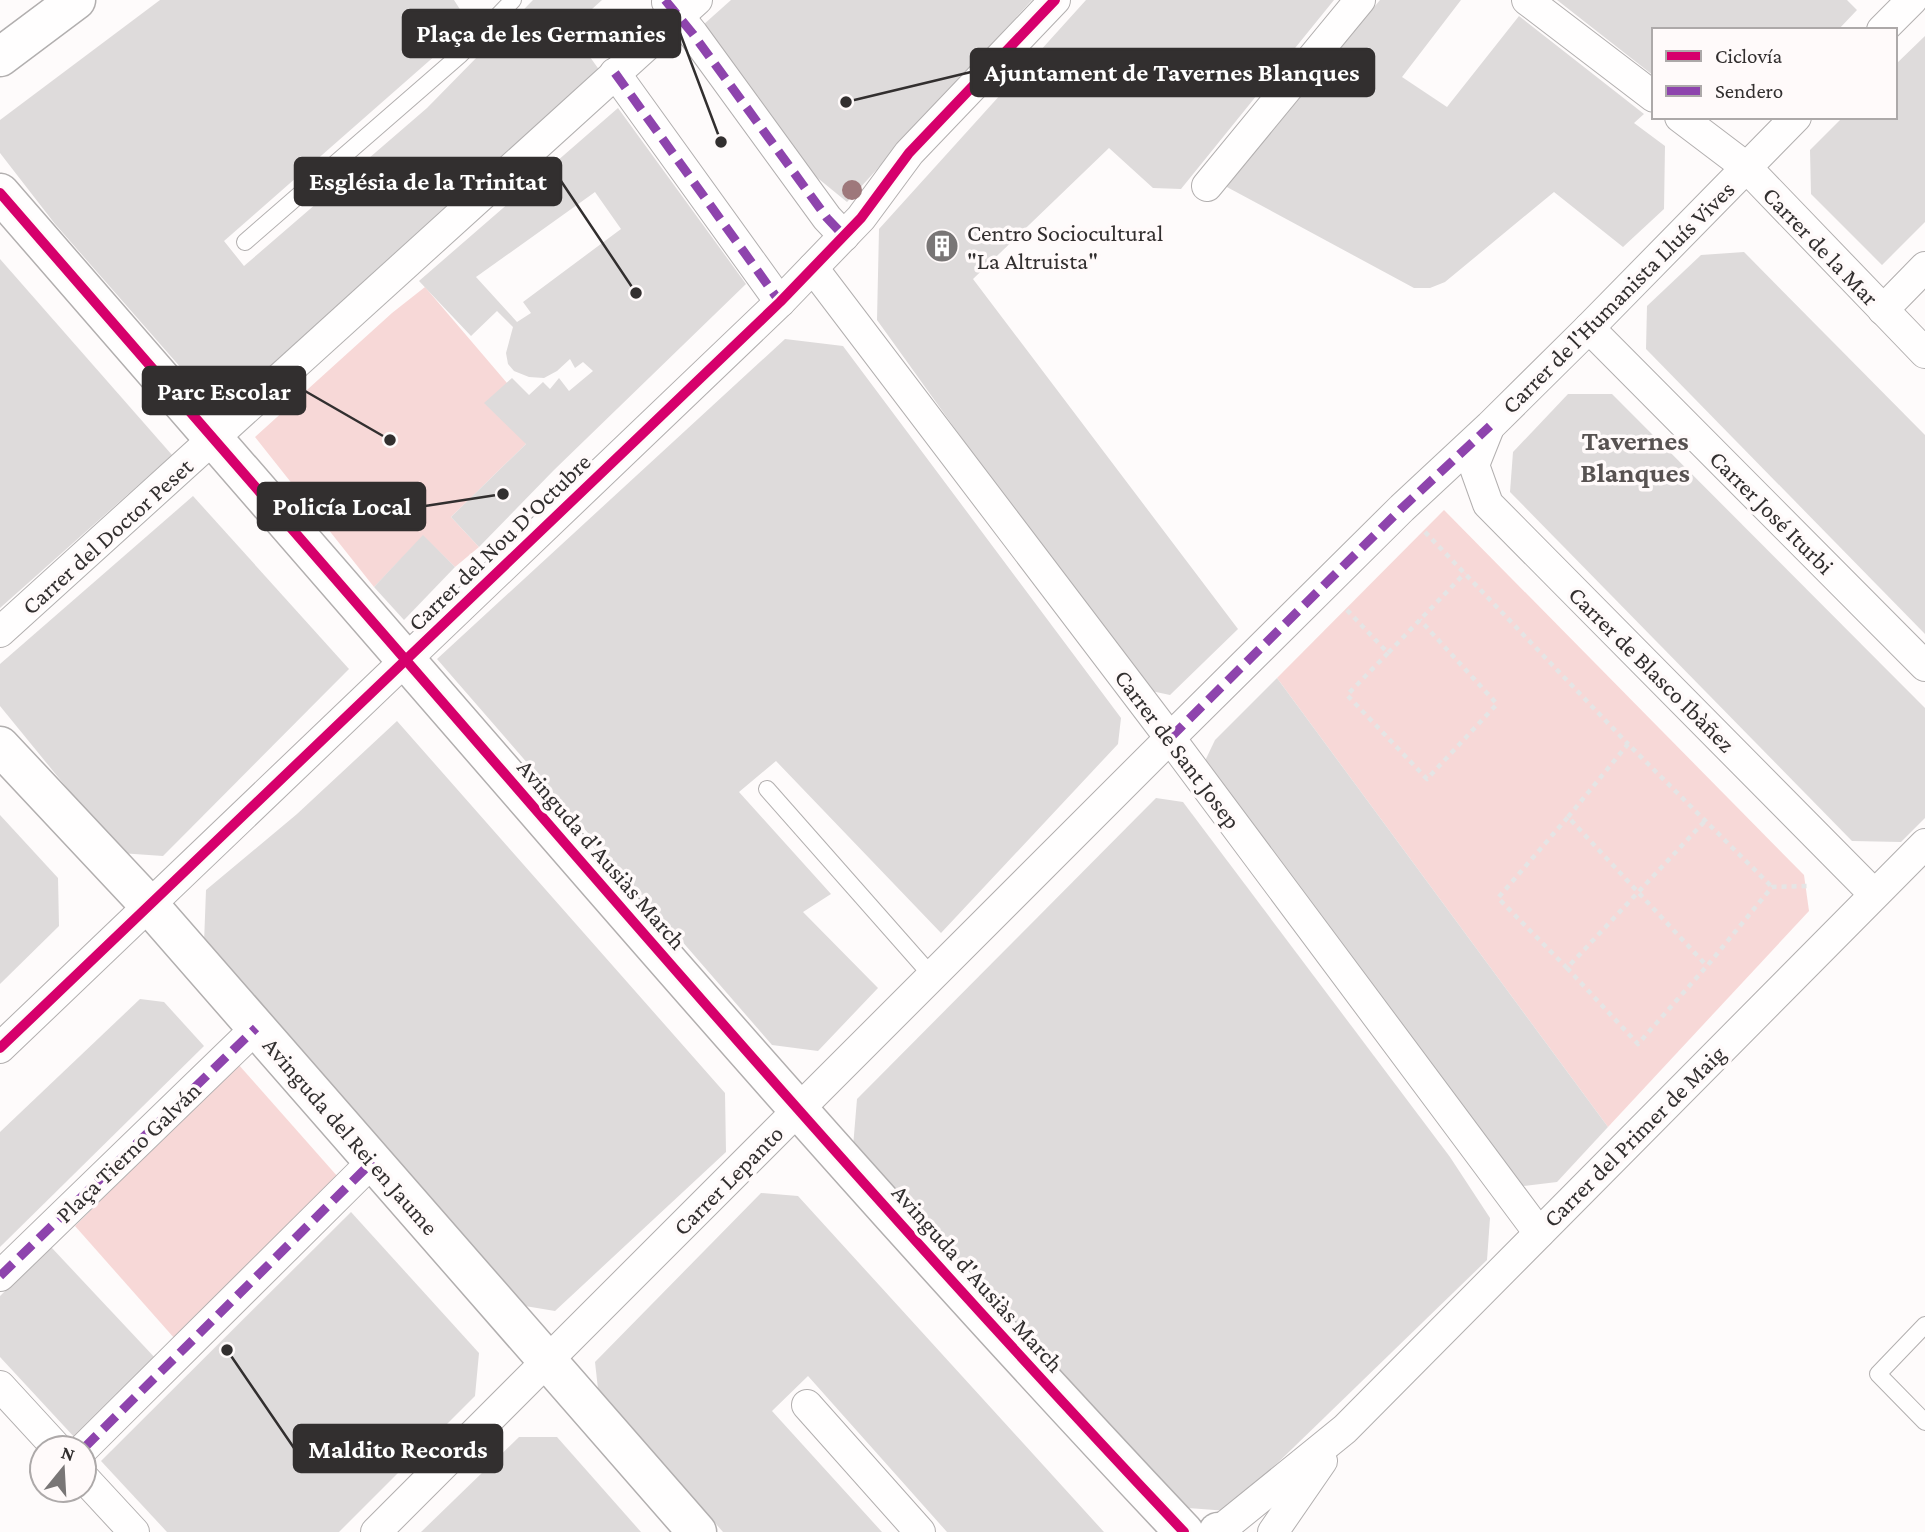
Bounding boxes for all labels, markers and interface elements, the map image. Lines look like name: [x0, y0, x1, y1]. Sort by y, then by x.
callout: Plaça de les Germanies: [403, 10, 680, 57]
text: Plaça de les Germanies: [416, 19, 666, 48]
legend: [1652, 28, 1897, 119]
text: Ciclovía: [1715, 44, 1783, 68]
callout: Ajuntament de Tavernes Blanques: [971, 49, 1374, 96]
text: Ajuntament de Tavernes Blanques: [983, 58, 1360, 87]
text: Sendero: [1715, 79, 1783, 103]
callout: Església de la Trinitat: [295, 158, 561, 205]
text: Església de la Trinitat: [309, 167, 548, 196]
street label: Carrer de l'Humanista Lluís Vives: [1496, 175, 1740, 419]
street label: Carrer de la Mar: [1758, 181, 1885, 311]
place label: Centro Sociocultural "La Altruista": [967, 219, 1163, 274]
building icon: Centro Sociocultural "La Altruista": [923, 227, 961, 265]
callout: Parc Escolar: [143, 367, 305, 414]
text: Parc Escolar: [157, 377, 292, 406]
district label: Tavernes Blanques: [1580, 425, 1690, 488]
street label: Carrer José Iturbi: [1705, 445, 1839, 579]
street label: Carrer del Nou D'Octubre: [402, 448, 596, 636]
street label: Carrer del Doctor Peset: [16, 452, 199, 620]
callout: Policía Local: [258, 483, 425, 530]
text: Policía Local: [273, 492, 412, 521]
street label: Carrer de Blasco Ibàñez: [1563, 580, 1741, 758]
street label: Carrer de Sant Josep: [1109, 664, 1247, 834]
street label: Avinguda d'Ausiàs March: [512, 754, 692, 954]
street label: Avinguda del Rei en Jaume: [258, 1032, 444, 1240]
street label: Carrer del Primer de Maig: [1538, 1039, 1731, 1232]
street label: Plaça Tierno Galván: [50, 1076, 206, 1228]
street label: Carrer Lepanto: [668, 1120, 788, 1240]
street label: Avinguda d'Ausiàs March: [887, 1179, 1069, 1377]
callout: Maldito Records: [294, 1425, 502, 1472]
north arrow: [28, 1434, 98, 1504]
text: Maldito Records: [308, 1435, 488, 1464]
text: N: [59, 1441, 78, 1465]

